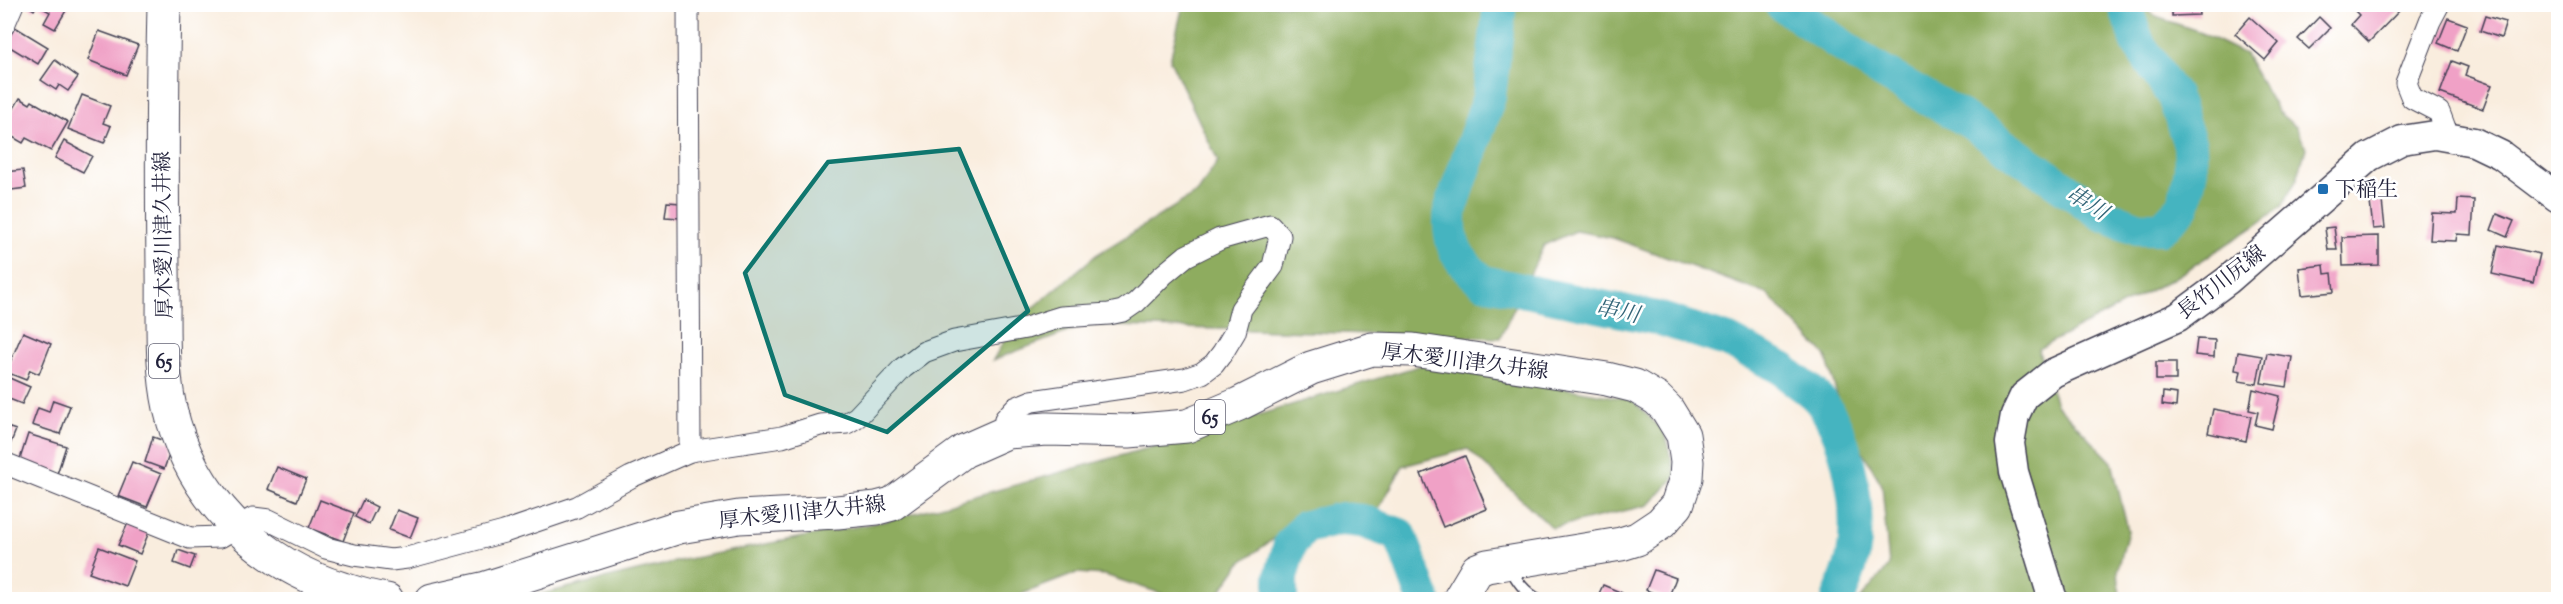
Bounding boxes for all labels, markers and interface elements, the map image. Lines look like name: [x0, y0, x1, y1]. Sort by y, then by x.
street label: 厚木愛川津久井線: [149, 151, 181, 319]
place label: 下稲生: [2335, 176, 2398, 206]
water label: 串川: [2059, 179, 2115, 231]
marker: 下稲生: [2316, 182, 2330, 196]
street label: 長竹川尻線: [2172, 239, 2273, 328]
water label: 串川: [1593, 293, 1644, 334]
street label: 厚木愛川津久井線: [1380, 338, 1550, 388]
road number: 65: [149, 344, 179, 378]
road number: 65: [1195, 400, 1225, 434]
street label: 厚木愛川津久井線: [717, 490, 887, 538]

